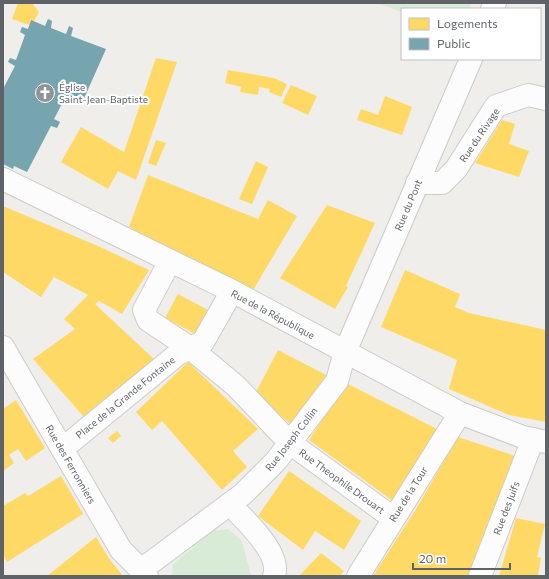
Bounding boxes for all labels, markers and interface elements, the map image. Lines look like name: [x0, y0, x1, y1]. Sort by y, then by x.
legend: [401, 8, 541, 60]
text: Logements: [437, 16, 498, 30]
text: Public: [437, 36, 470, 50]
place label: Église Saint-Jean-Baptiste: [59, 81, 148, 105]
church icon: Église Saint-Jean-Baptiste: [34, 82, 56, 104]
street label: Rue du Rivage: [456, 106, 502, 164]
street label: Rue du Pont: [392, 178, 424, 232]
street label: Rue de la République: [229, 287, 317, 341]
street label: Place de la Grande Fontaine: [73, 353, 177, 441]
street label: Rue Joseph Collin: [262, 405, 320, 473]
street label: Rue des Ferronniers: [44, 422, 99, 506]
street label: Rue Theophile Drouart: [297, 446, 387, 516]
street label: Rue de la Tour: [386, 464, 430, 524]
street label: Rue des Juifs: [490, 479, 522, 536]
scale bar: [413, 545, 510, 571]
text: 20 m: [419, 551, 446, 565]

